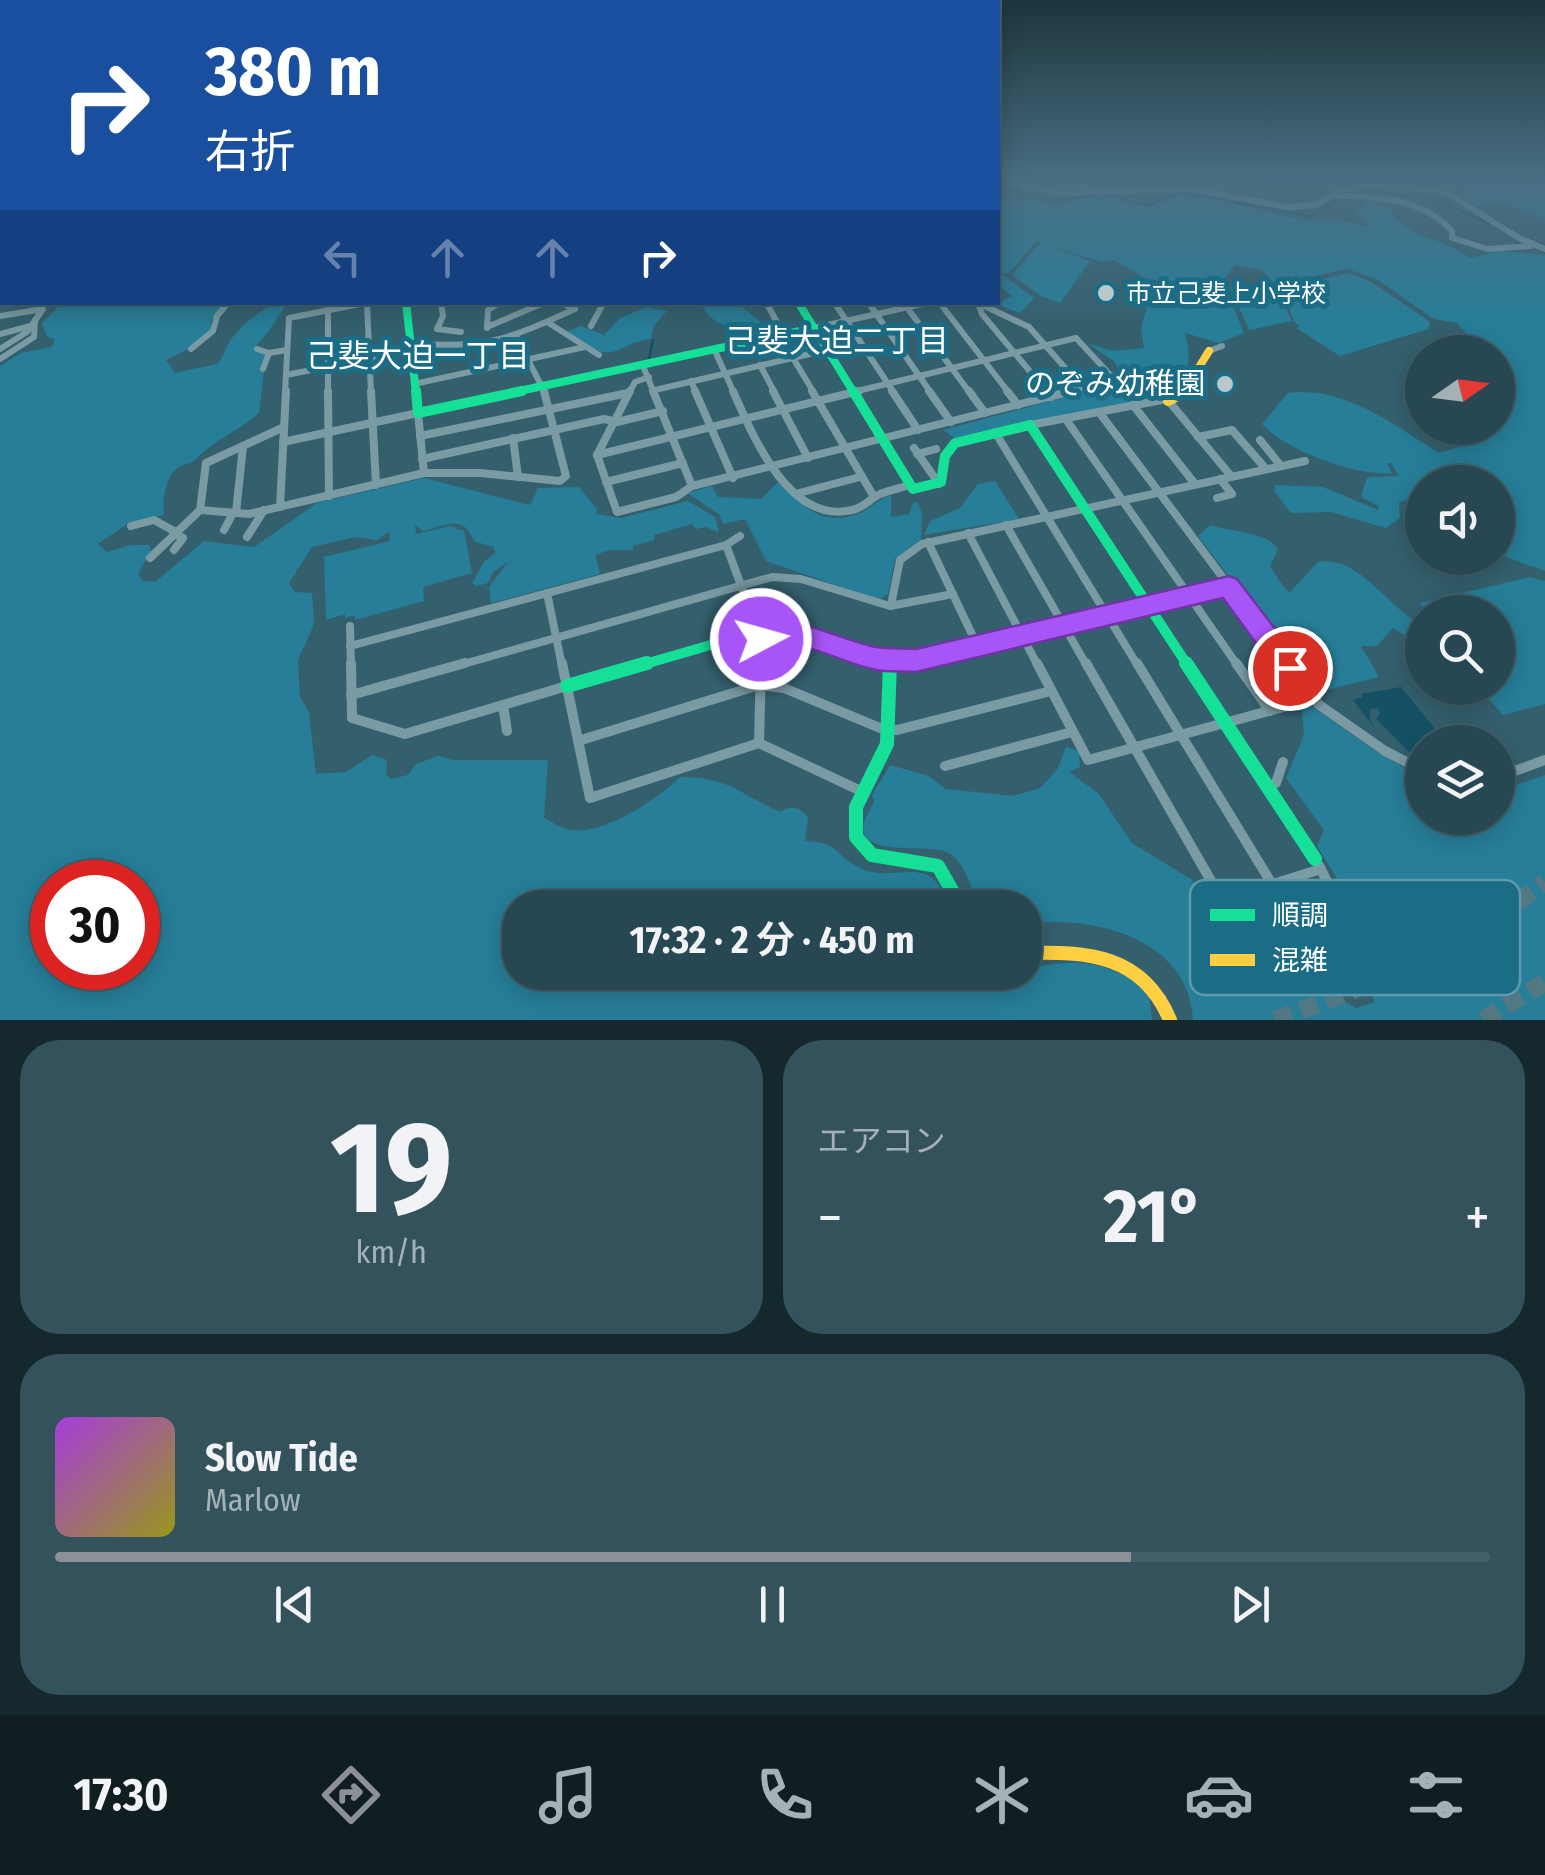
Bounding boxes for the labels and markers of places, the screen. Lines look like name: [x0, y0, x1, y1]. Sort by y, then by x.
place label: 市立己斐上小学校: [1126, 279, 1326, 309]
marker: 市立己斐上小学校: [1095, 282, 1117, 304]
place label: のぞみ幼稚園: [1025, 366, 1205, 402]
marker: のぞみ幼稚園: [1214, 373, 1236, 395]
pin: [1248, 626, 1333, 711]

